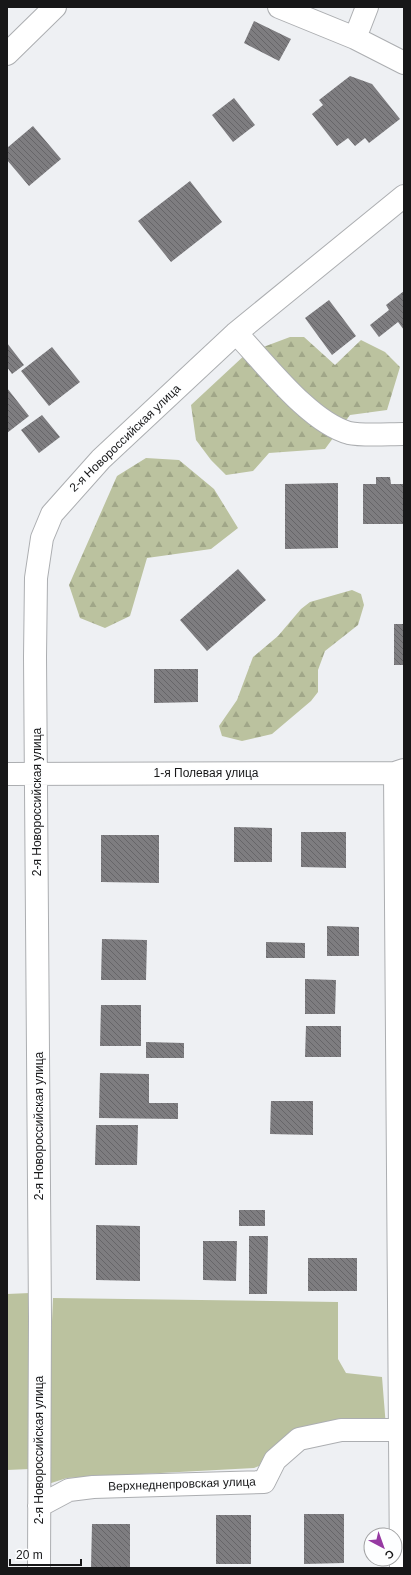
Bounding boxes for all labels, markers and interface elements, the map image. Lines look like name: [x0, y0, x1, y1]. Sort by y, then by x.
street label: 2-я Новороссийская улица: [67, 381, 184, 495]
street label: 2-я Новороссийская улица: [30, 727, 44, 876]
street label: 1-я Полевая улица: [154, 766, 259, 780]
street label: 2-я Новороссийская улица: [32, 1051, 46, 1200]
street label: 2-я Новороссийская улица: [32, 1375, 46, 1524]
street label: Верхнеднепровская улица: [108, 1474, 256, 1494]
north arrow: [363, 1527, 403, 1567]
scale bar: [10, 1541, 81, 1567]
text: С: [383, 1547, 396, 1562]
text: 20 m: [16, 1548, 43, 1562]

